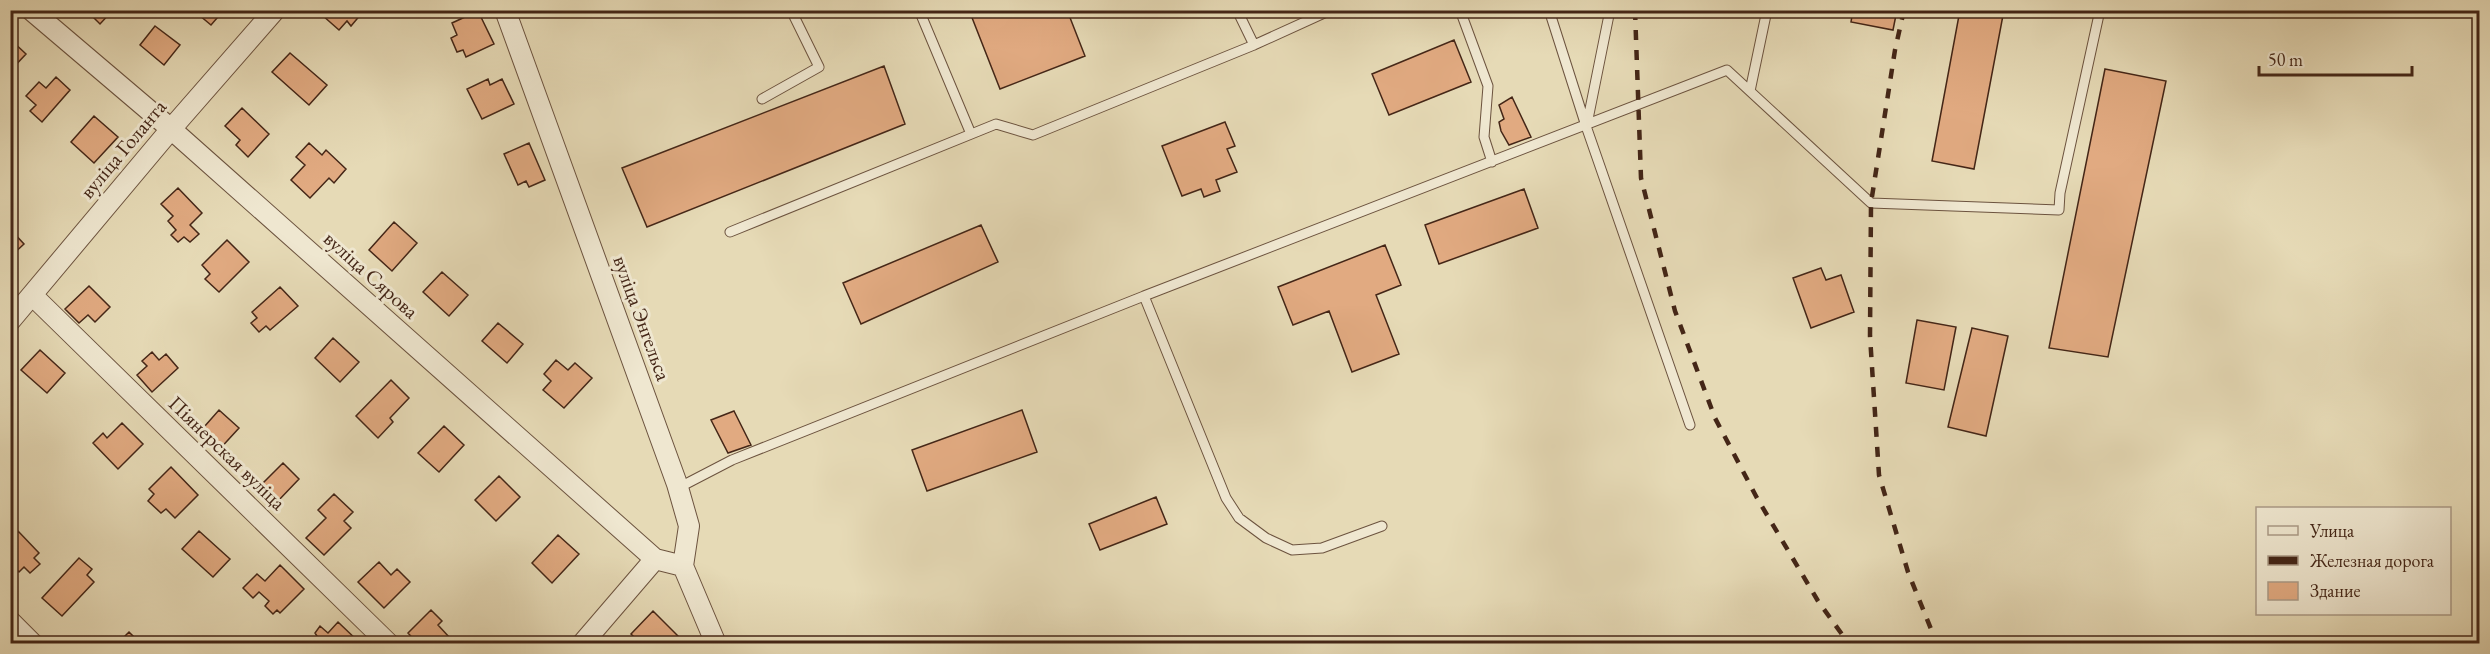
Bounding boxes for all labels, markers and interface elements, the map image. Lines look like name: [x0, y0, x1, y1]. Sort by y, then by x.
scale bar: [2259, 39, 2412, 77]
text: 50 m: [2268, 48, 2303, 71]
street label: вуліца Голанта: [73, 93, 172, 204]
street label: вуліца Сярова: [318, 225, 425, 325]
street label: вуліца Энгельса: [607, 252, 678, 385]
street label: Піянерская вуліца: [163, 390, 292, 516]
legend: [2256, 507, 2451, 615]
text: Улица: [2309, 519, 2355, 542]
text: Железная дорога: [2309, 549, 2435, 572]
text: Здание: [2310, 579, 2360, 602]

